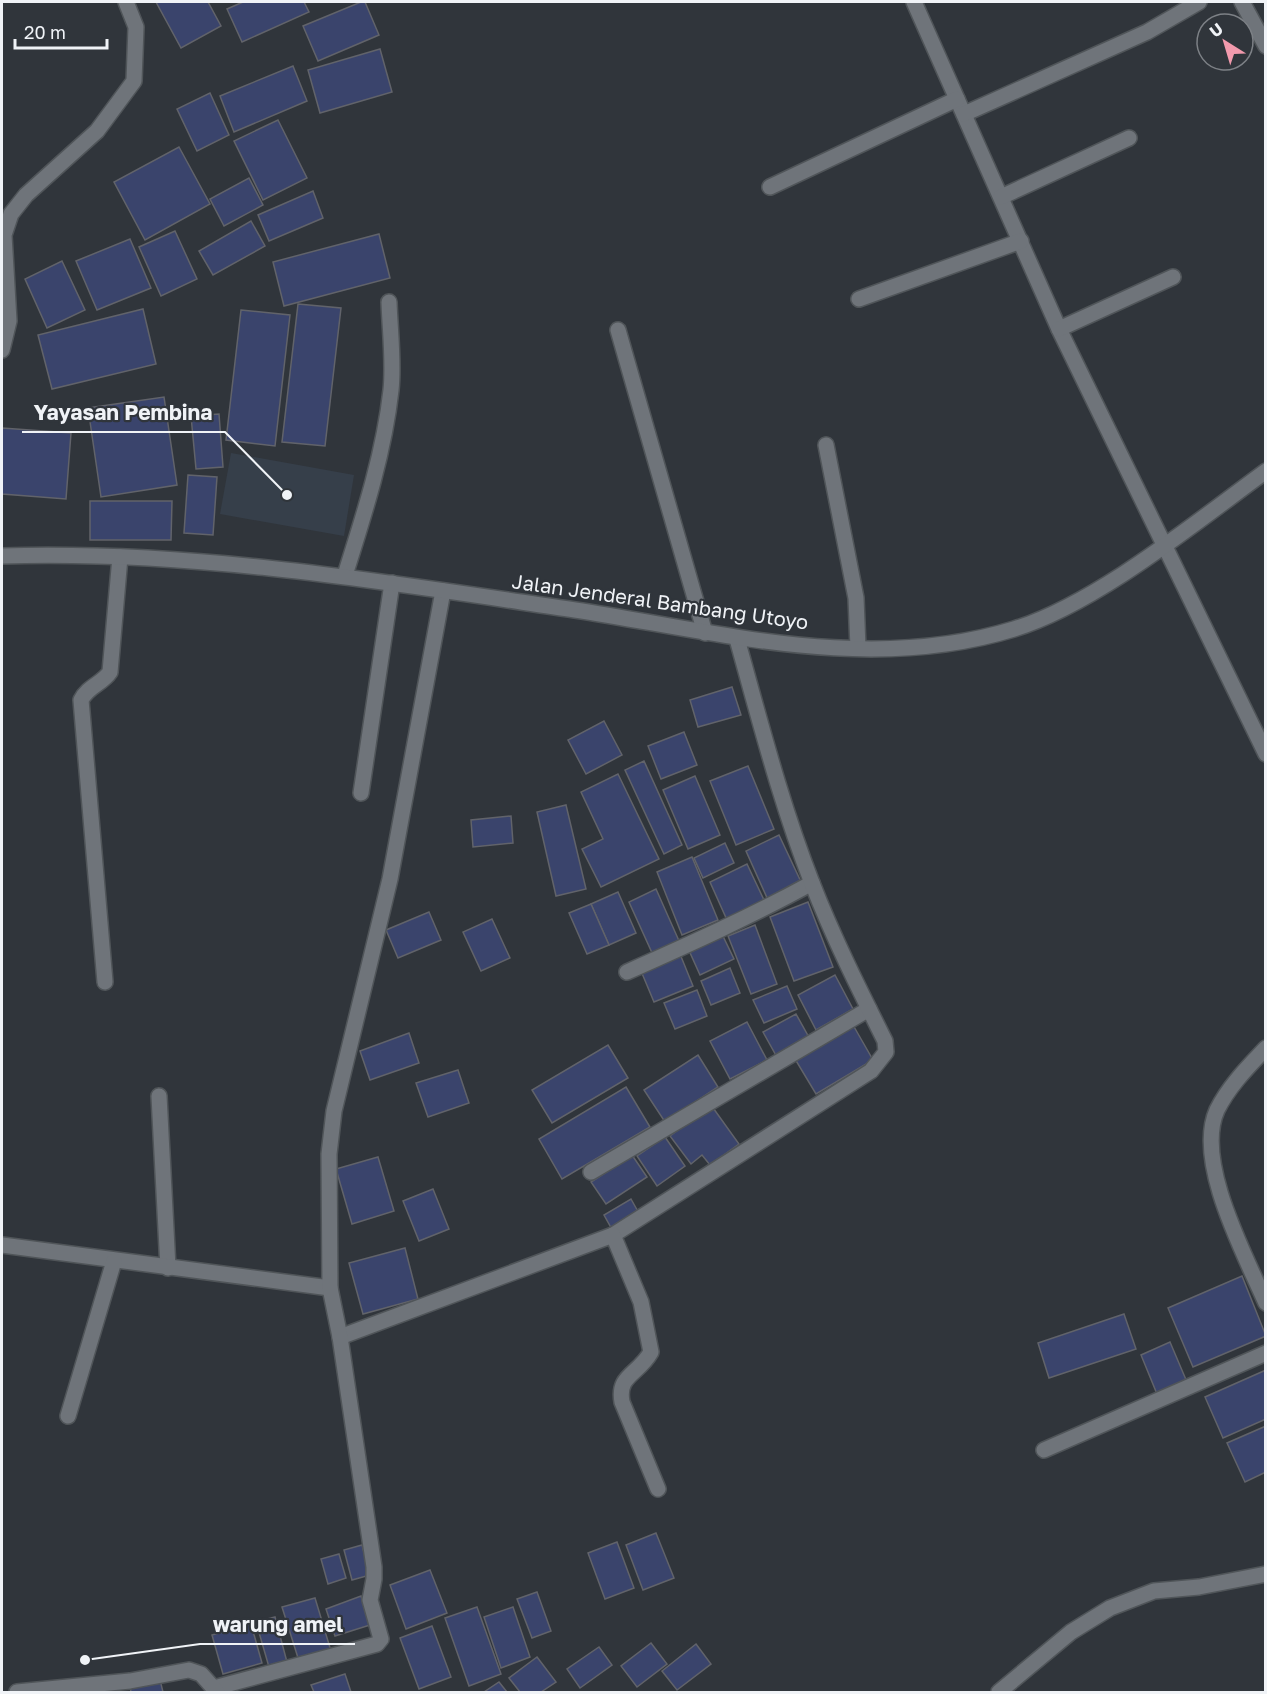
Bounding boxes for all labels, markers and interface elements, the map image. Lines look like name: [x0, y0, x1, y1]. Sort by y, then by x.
scale bar: [15, 12, 106, 50]
north arrow: [1195, 12, 1255, 72]
text: U: [1205, 19, 1227, 42]
text: 20 m: [24, 21, 66, 43]
callout: Yayasan Pembina: [22, 393, 225, 432]
text: Yayasan Pembina: [33, 399, 213, 425]
street label: Jalan Jenderal Bambang Utoyo: [510, 568, 810, 634]
callout: warung amel: [200, 1605, 355, 1644]
text: warung amel: [213, 1611, 343, 1637]

